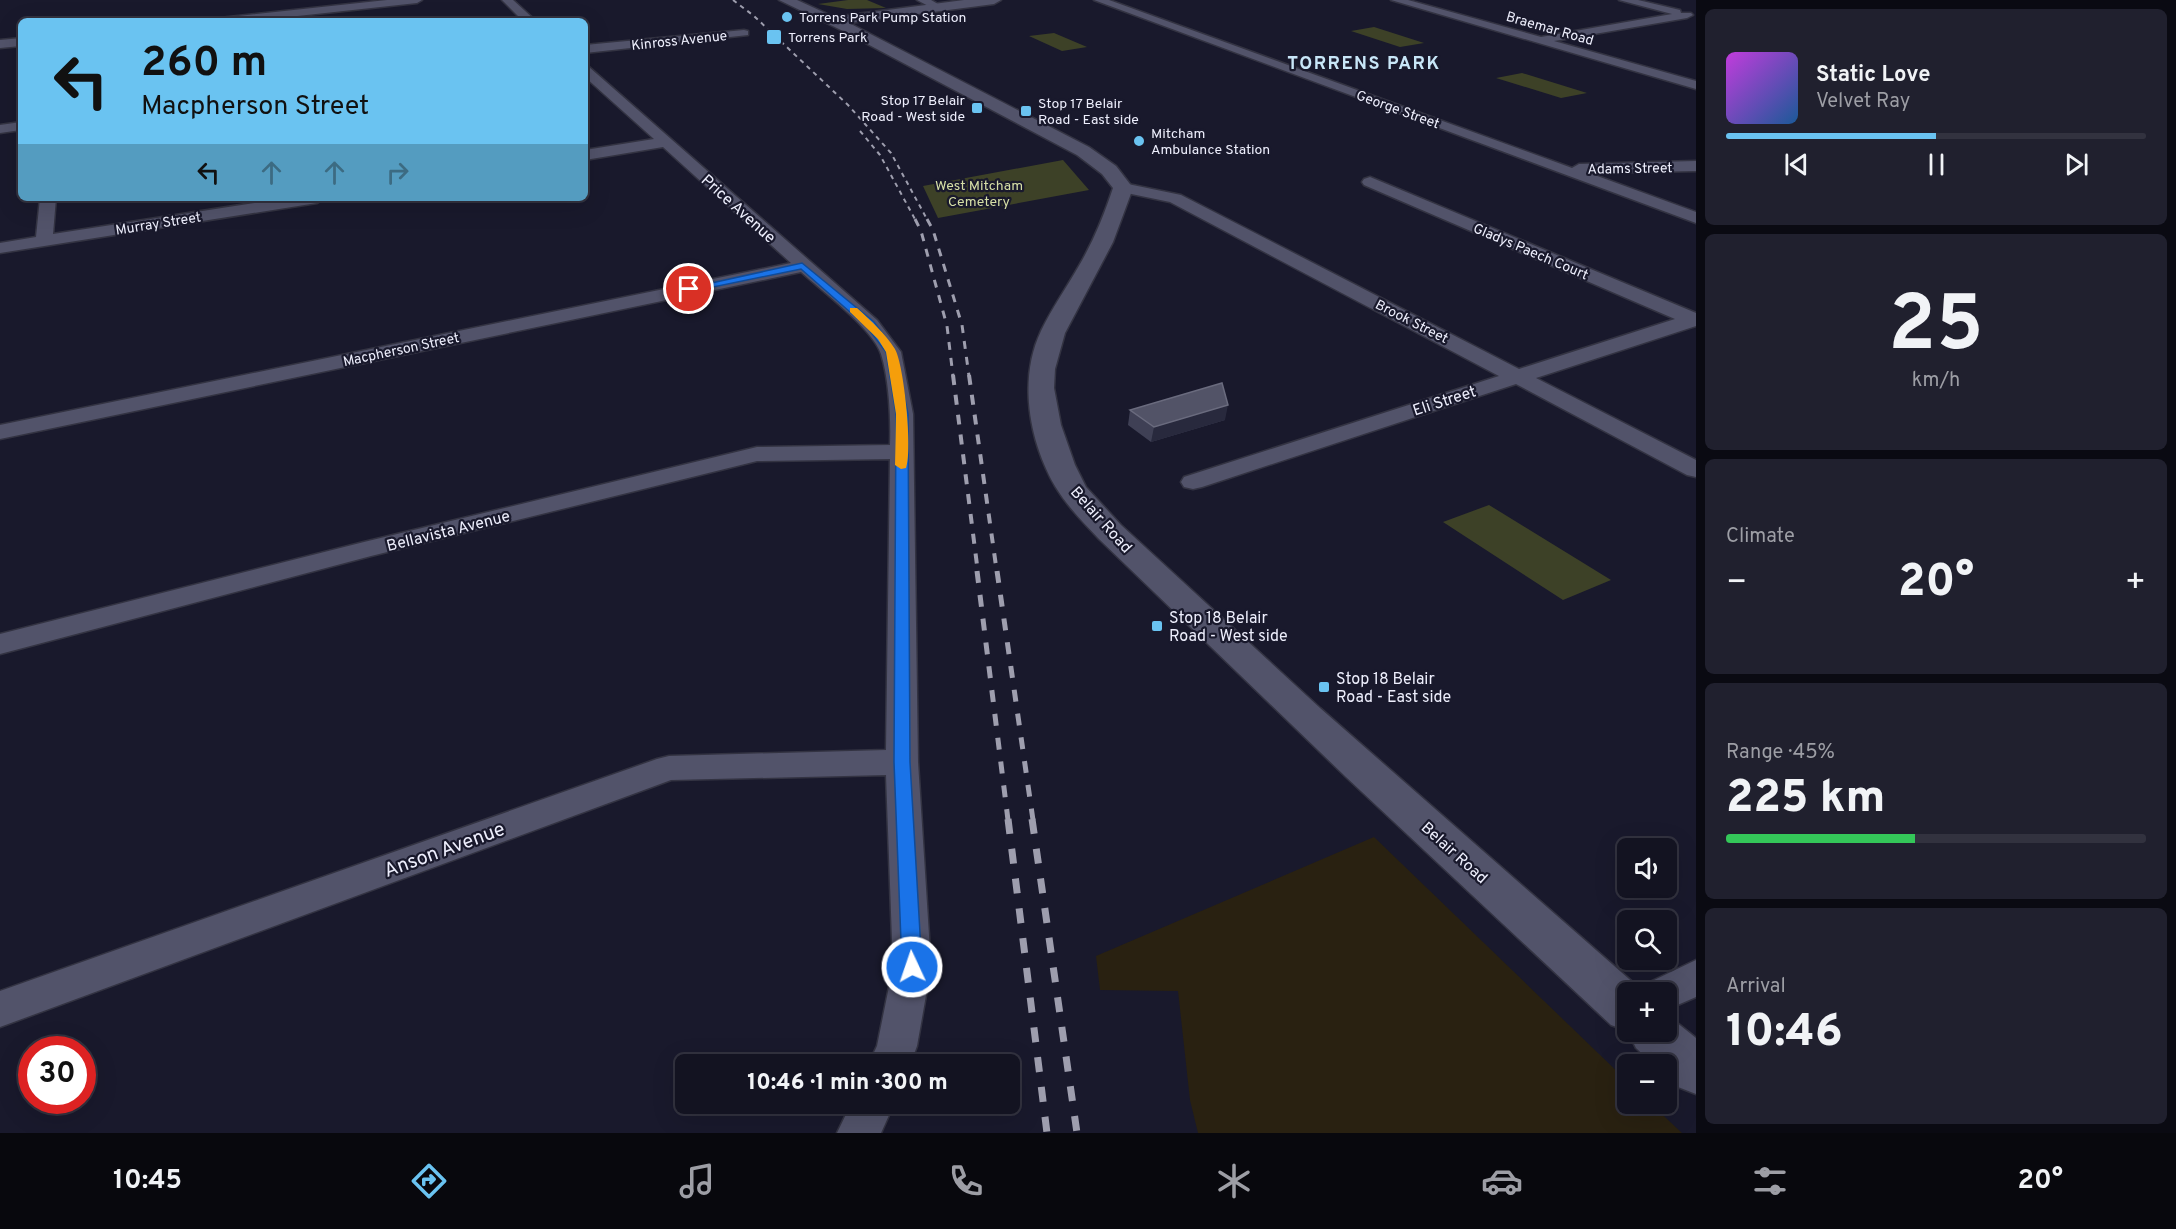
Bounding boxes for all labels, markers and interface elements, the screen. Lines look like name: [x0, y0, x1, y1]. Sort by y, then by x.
street label: Braemar Road: [1504, 9, 1595, 50]
marker: Torrens Park Pump Station: [780, 10, 794, 24]
place label: Torrens Park Pump Station: [799, 10, 966, 27]
street label: Kinross Avenue: [630, 28, 728, 55]
marker: Torrens Park: [765, 28, 783, 46]
place label: Torrens Park: [788, 30, 867, 47]
text: 260 m: [141, 38, 267, 91]
icon: left: [42, 42, 120, 120]
district label: TORRENS PARK: [1287, 53, 1441, 76]
text: Static Love: [1816, 62, 1930, 89]
street label: George Street: [1353, 87, 1441, 133]
text: Velvet Ray: [1816, 89, 1910, 115]
text: Macpherson Street: [141, 90, 369, 124]
place label: Stop 17 Belair Road - West side: [861, 93, 966, 126]
place label: Stop 17 Belair Road - East side: [1038, 96, 1139, 129]
marker: Stop 17 Belair Road - West side: [970, 101, 984, 115]
marker: Stop 17 Belair Road - East side: [1019, 104, 1033, 118]
place label: Mitcham Ambulance Station: [1151, 126, 1270, 159]
marker: Mitcham Ambulance Station: [1132, 134, 1146, 148]
icon: previous: [1780, 148, 1813, 181]
icon: pause: [1920, 148, 1953, 181]
icon: next: [2060, 148, 2093, 181]
icon: left: [192, 156, 225, 189]
icon: ahead: [255, 156, 288, 189]
icon: ahead: [318, 156, 351, 189]
icon: right: [381, 156, 414, 189]
street label: Adams Street: [1587, 160, 1673, 179]
street label: Price Avenue: [696, 171, 779, 248]
park label: West Mitcham Cemetery: [935, 178, 1023, 211]
street label: Murray Street: [114, 209, 202, 240]
street label: Gladys Paech Court: [1470, 220, 1591, 284]
pin: [663, 263, 714, 314]
icon: arrive: [672, 272, 705, 305]
text: 25: [1888, 279, 1984, 378]
street label: Brook Street: [1372, 297, 1451, 348]
street label: Macpherson Street: [342, 330, 461, 371]
text: km/h: [1912, 368, 1960, 394]
street label: Eli Street: [1410, 382, 1479, 422]
street label: Belair Road: [1065, 483, 1136, 558]
street label: Bellavista Avenue: [385, 507, 512, 557]
text: Climate: [1726, 524, 1795, 550]
text: 20°: [1898, 555, 1974, 612]
text: −: [1726, 563, 1747, 605]
text: +: [2125, 563, 2146, 605]
place label: Stop 18 Belair Road - West side: [1169, 609, 1288, 647]
marker: Stop 18 Belair Road - West side: [1150, 619, 1164, 633]
place label: Stop 18 Belair Road - East side: [1336, 670, 1451, 708]
marker: Stop 18 Belair Road - East side: [1317, 680, 1331, 694]
text: Range · 45%: [1726, 740, 1835, 766]
text: 225 km: [1726, 771, 1885, 828]
street label: Anson Avenue: [381, 817, 509, 885]
street label: Belair Road: [1416, 818, 1491, 889]
map controls: [1617, 838, 1677, 1114]
button: sound: [1617, 838, 1677, 898]
button: search: [1617, 910, 1677, 970]
position arrow: [880, 935, 944, 999]
text: Arrival: [1726, 974, 1786, 1000]
button: +: [1617, 982, 1677, 1042]
text: 10:46: [1726, 1005, 1843, 1062]
speed limit sign: 30: [18, 1036, 96, 1114]
button: −: [1617, 1054, 1677, 1114]
text: 10:46 · 1 min · 300 m: [747, 1070, 948, 1097]
icon: directions: [408, 1160, 450, 1202]
icon: music: [676, 1160, 718, 1202]
icon: phone: [945, 1160, 987, 1202]
icon: climate: [1213, 1160, 1255, 1202]
icon: car: [1481, 1160, 1523, 1202]
icon: filters: [1749, 1160, 1791, 1202]
text: 10:45: [113, 1164, 182, 1198]
text: 20°: [2017, 1164, 2063, 1198]

